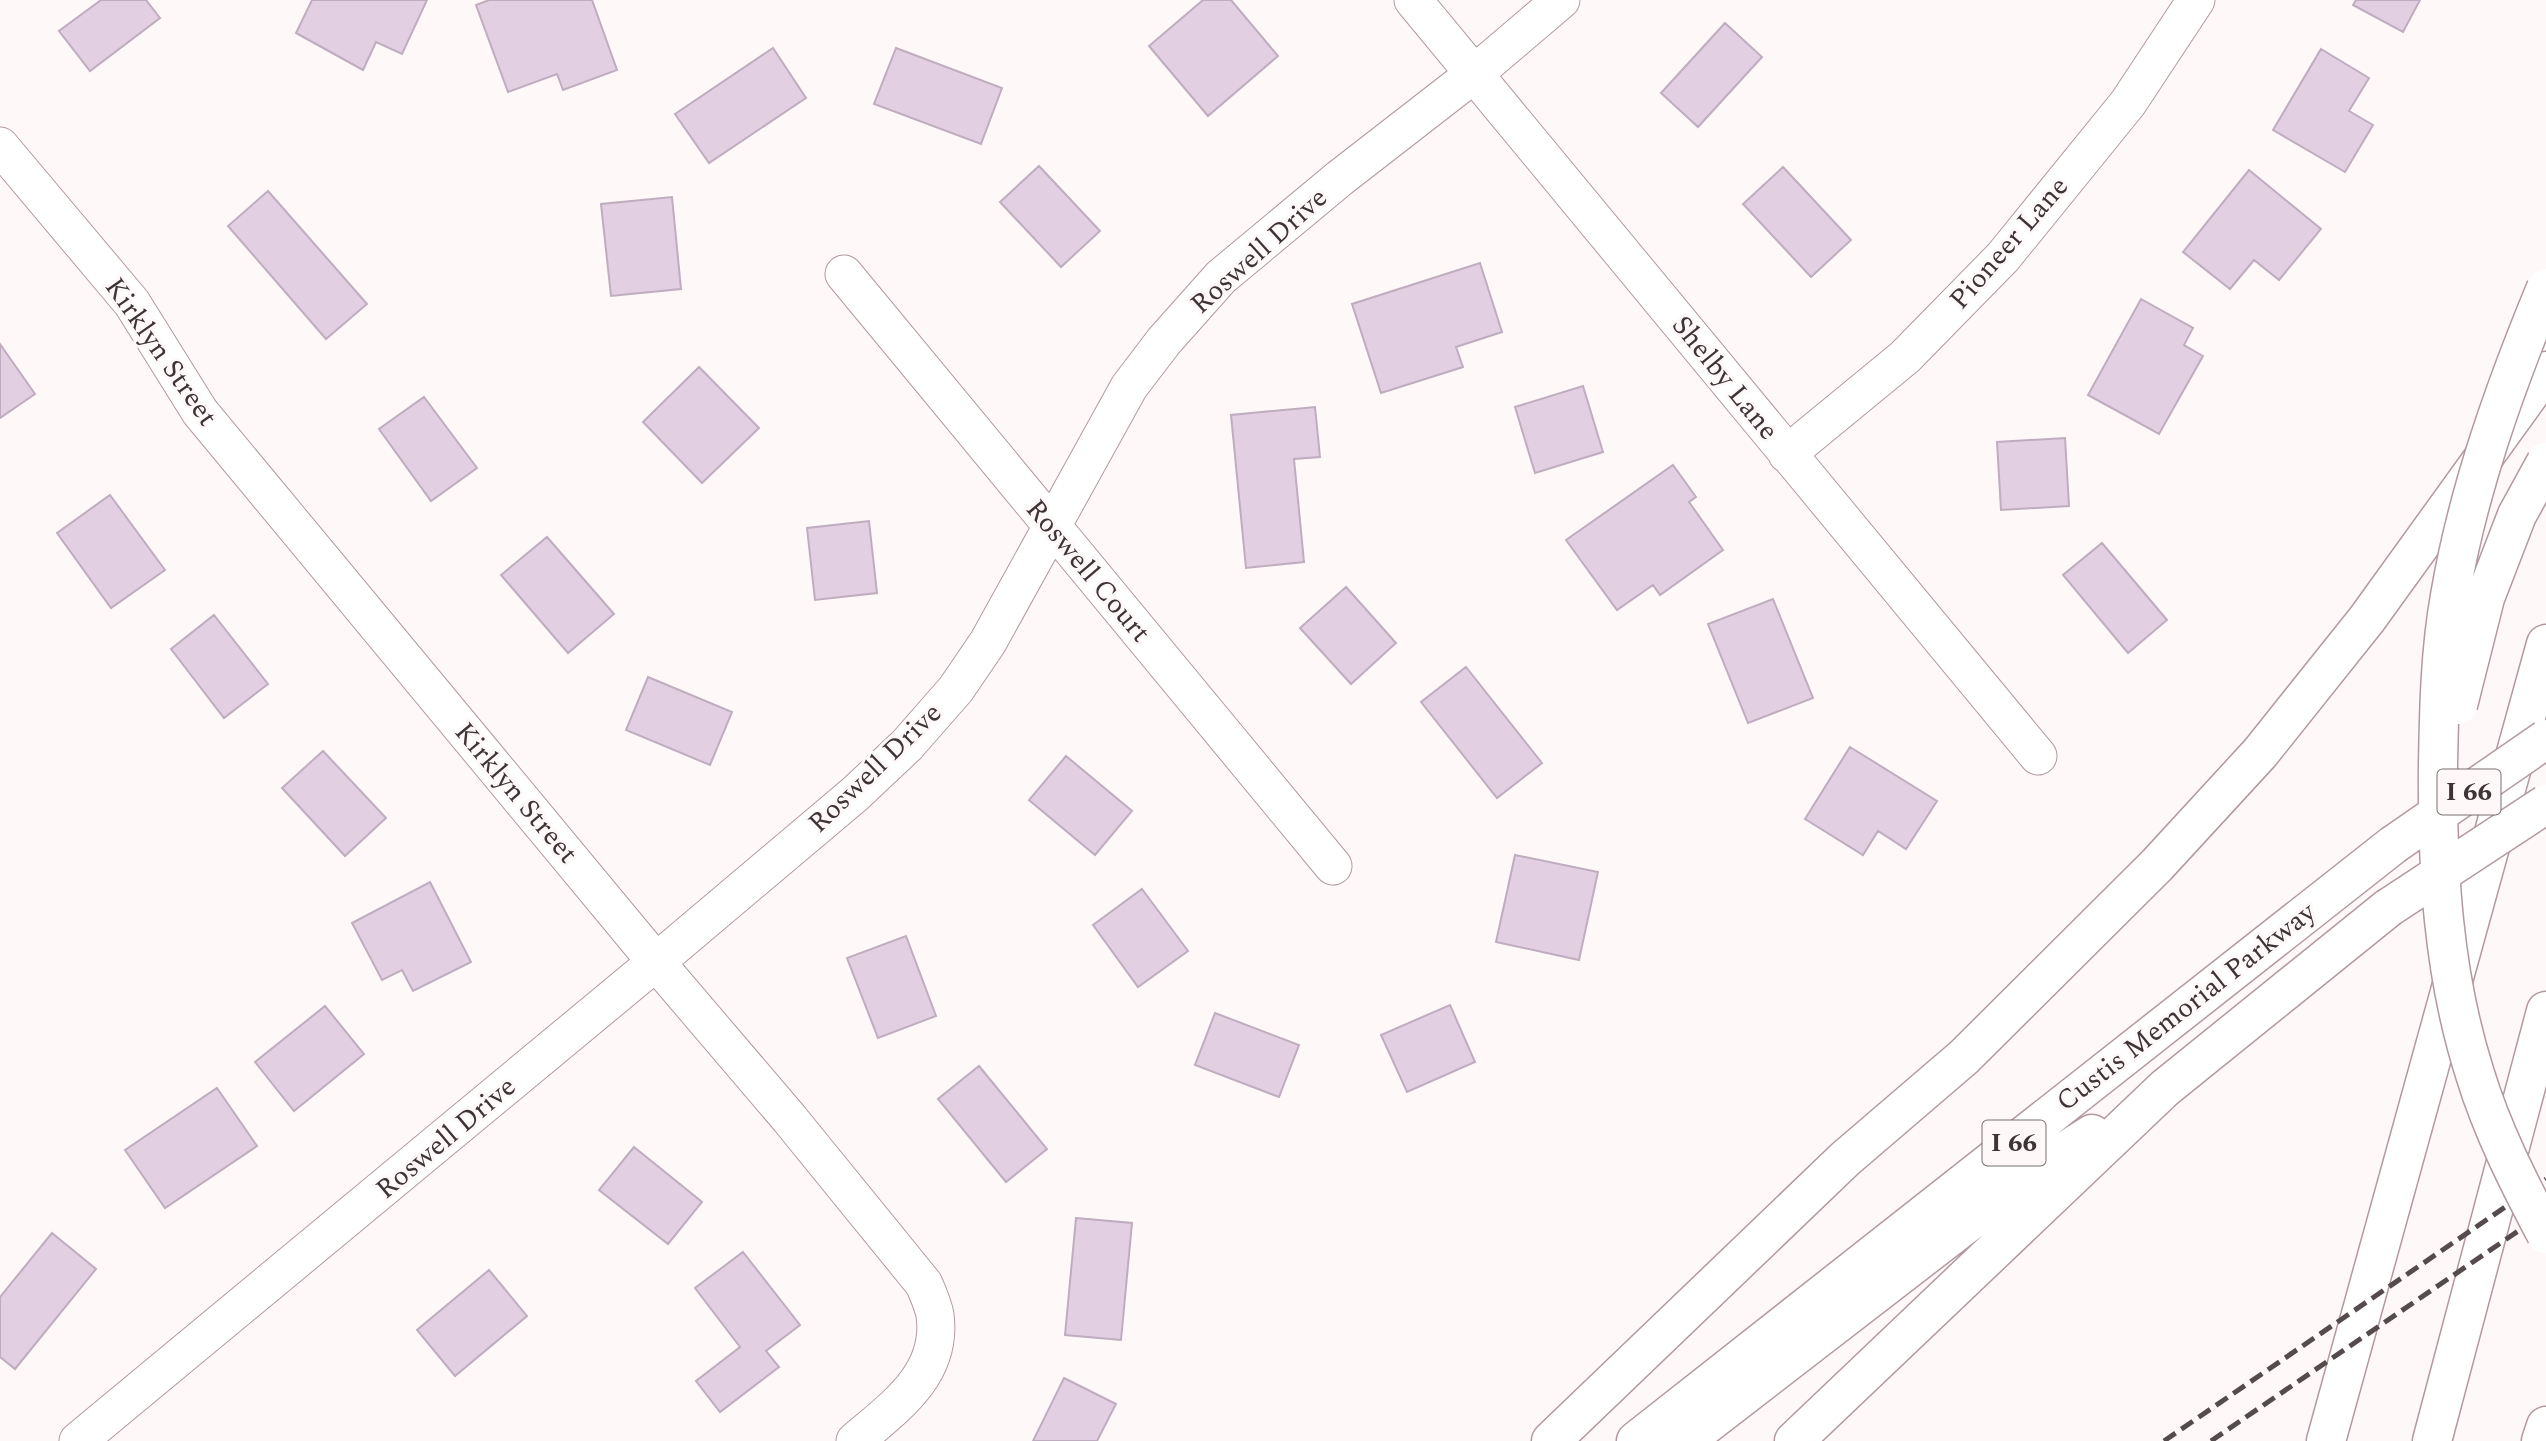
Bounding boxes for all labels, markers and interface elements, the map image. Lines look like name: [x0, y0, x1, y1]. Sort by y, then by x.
street label: Pioneer Lane: [1939, 167, 2079, 319]
street label: Roswell Drive: [1181, 177, 1337, 325]
street label: Kirklyn Street: [94, 269, 228, 435]
street label: Shelby Lane: [1661, 306, 1789, 450]
street label: Roswell Court: [1015, 490, 1161, 652]
street label: Roswell Drive: [798, 693, 952, 843]
street label: Kirklyn Street: [444, 713, 588, 873]
road number: I 66: [2438, 770, 2500, 814]
street label: Custis Memorial Parkway: [2047, 891, 2326, 1122]
street label: Roswell Drive: [366, 1066, 526, 1210]
road number: I 66: [1982, 1120, 2046, 1166]

